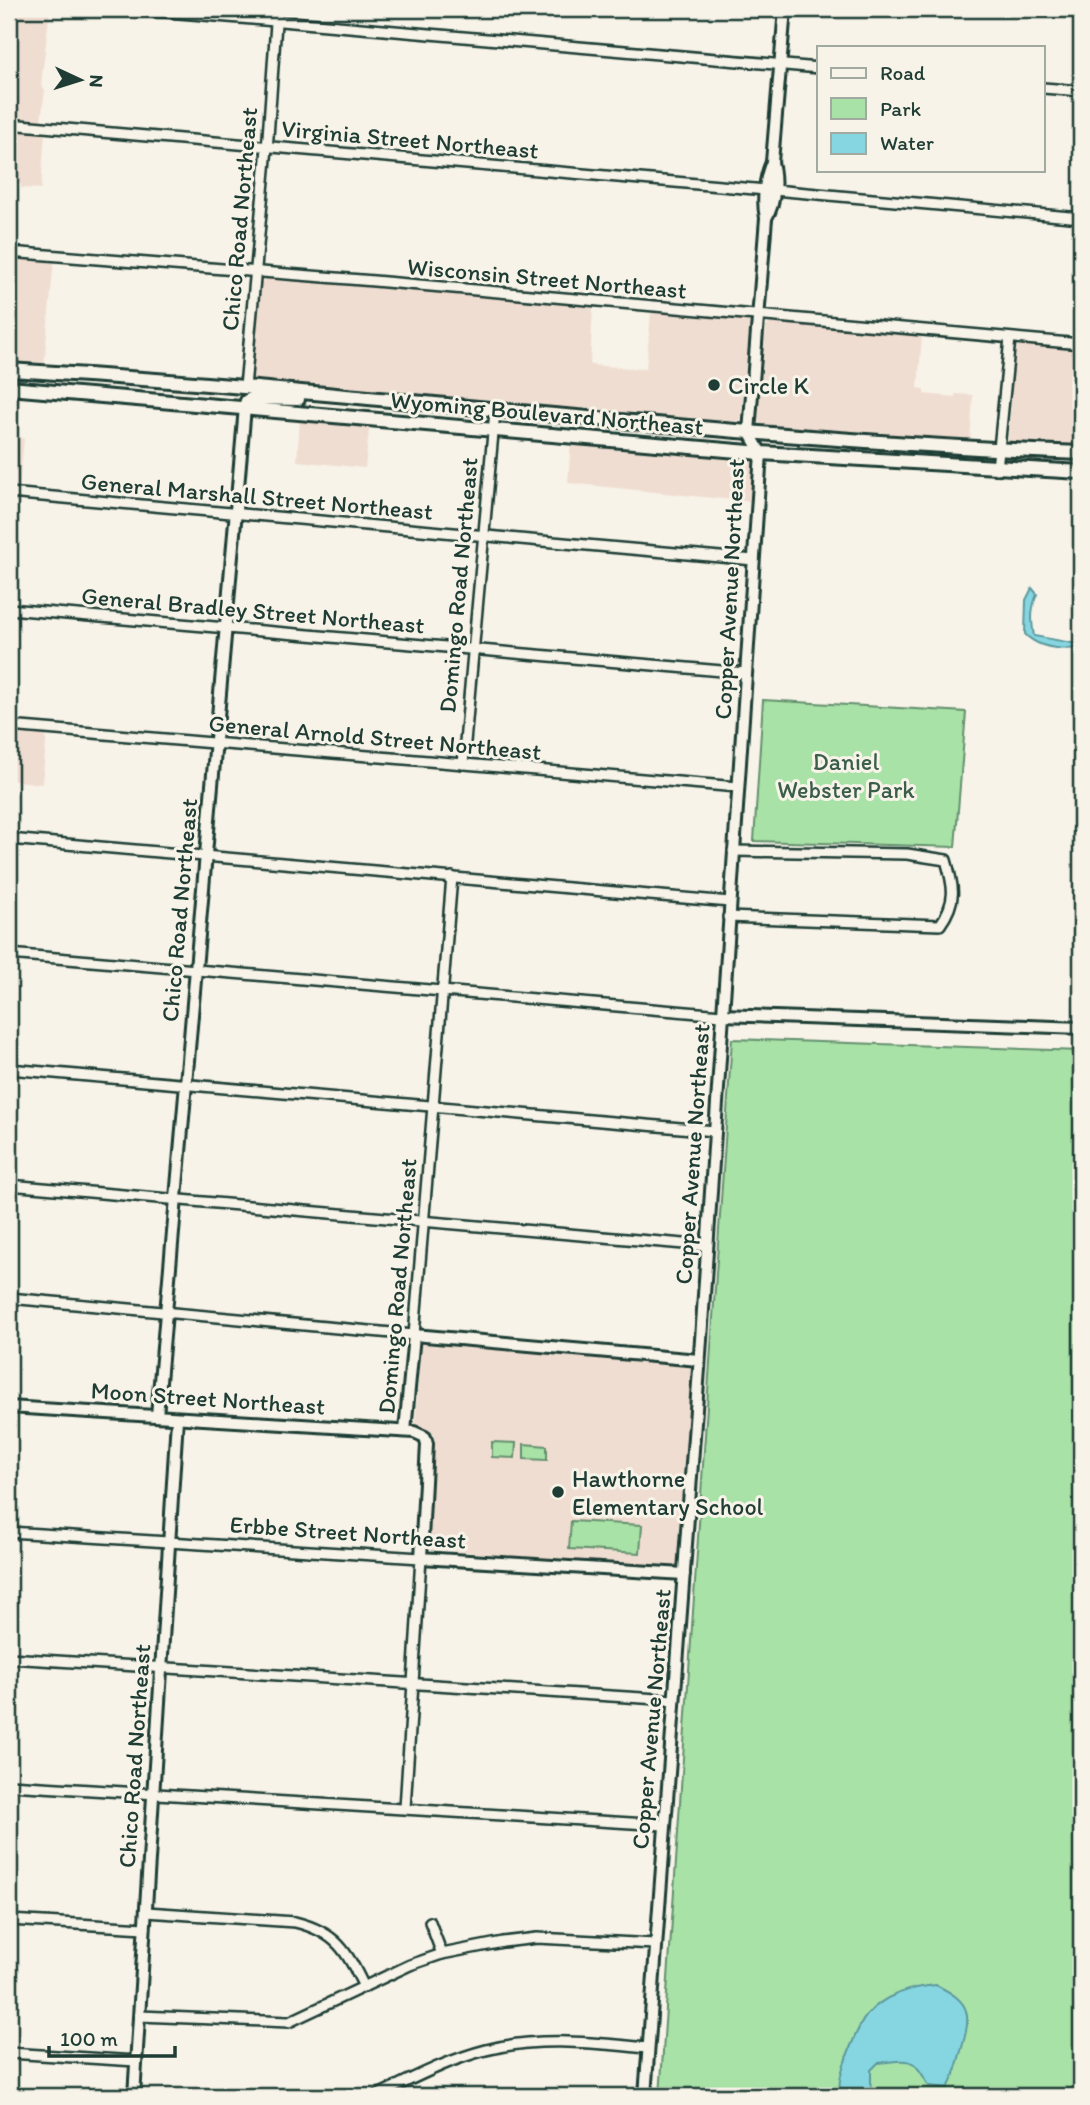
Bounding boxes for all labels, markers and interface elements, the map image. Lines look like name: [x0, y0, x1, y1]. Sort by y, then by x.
north arrow: [46, 46, 116, 116]
legend: [817, 46, 1044, 172]
text: Road: [880, 60, 926, 85]
text: N: [85, 74, 108, 88]
text: Park: [880, 96, 922, 121]
street label: Chico Road Northeast: [215, 106, 263, 332]
street label: Virginia Street Northeast: [280, 113, 540, 165]
text: Water: [880, 130, 934, 155]
street label: Wisconsin Street Northeast: [406, 251, 688, 305]
place label: Circle K: [728, 371, 810, 400]
marker: Circle K: [706, 377, 722, 393]
street label: Wyoming Boulevard Northeast: [389, 385, 705, 441]
street label: Domingo Road Northeast: [432, 456, 484, 714]
street label: Copper Avenue Northeast: [708, 458, 750, 720]
street label: General Marshall Street Northeast: [80, 466, 434, 526]
street label: General Bradley Street Northeast: [80, 581, 426, 639]
street label: General Arnold Street Northeast: [208, 708, 542, 766]
park label: Daniel Webster Park: [777, 747, 915, 804]
street label: Chico Road Northeast: [155, 797, 203, 1023]
street label: Copper Avenue Northeast: [668, 1023, 716, 1285]
street label: Domingo Road Northeast: [371, 1157, 423, 1415]
street label: Moon Street Northeast: [90, 1375, 326, 1421]
place label: Hawthorne Elementary School: [572, 1464, 764, 1521]
marker: Hawthorne Elementary School: [550, 1484, 566, 1500]
street label: Erbbe Street Northeast: [229, 1509, 467, 1555]
street label: Copper Avenue Northeast: [625, 1588, 677, 1850]
street label: Chico Road Northeast: [112, 1643, 156, 1869]
scale bar: [49, 2014, 175, 2058]
text: 100 m: [60, 2026, 118, 2051]

